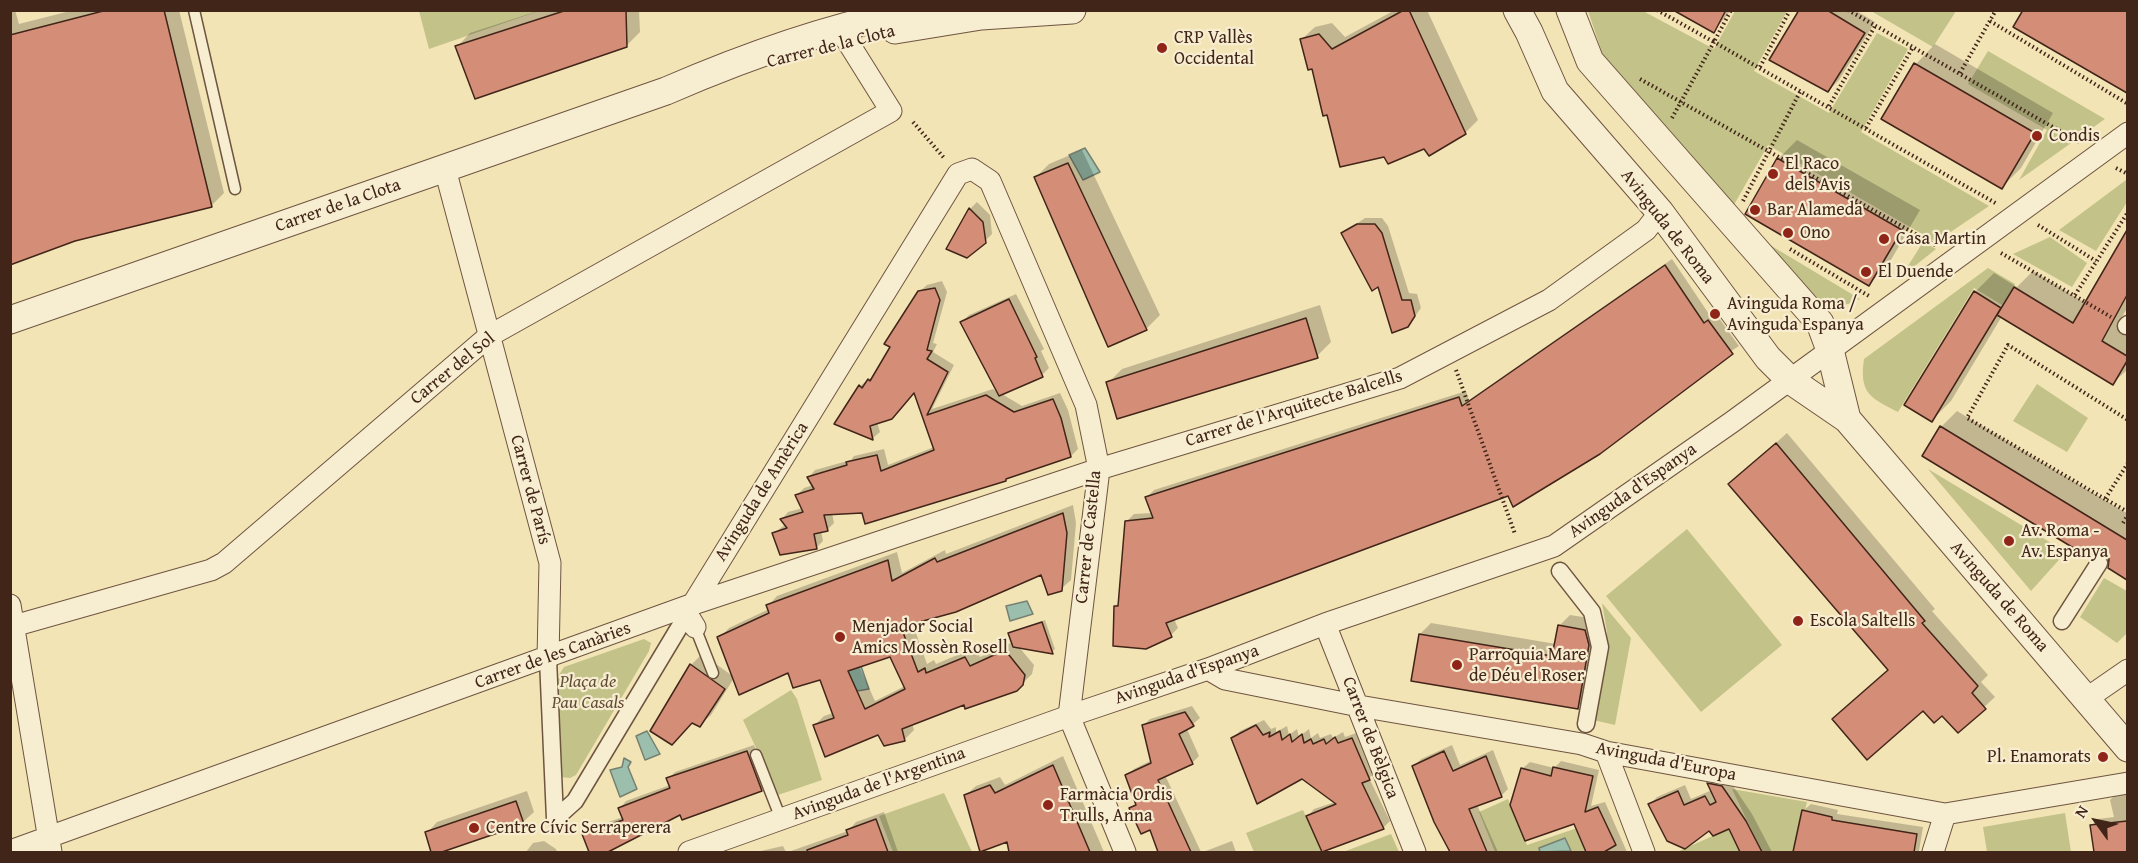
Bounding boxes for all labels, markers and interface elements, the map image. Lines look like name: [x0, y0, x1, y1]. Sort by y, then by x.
street label: Carrer de la Clota: [765, 21, 897, 73]
place label: CRP Vallès Occidental: [1174, 27, 1254, 70]
marker: CRP Vallès Occidental: [1155, 41, 1169, 55]
place label: Condis: [2049, 125, 2100, 147]
marker: Condis: [2030, 129, 2044, 143]
place label: El Raco dels Avis: [1785, 153, 1850, 195]
street label: Avinguda de Roma: [1615, 165, 1719, 289]
marker: El Raco dels Avis: [1766, 167, 1780, 181]
street label: Carrer de la Clota: [273, 174, 403, 238]
place label: Bar Alameda: [1767, 199, 1863, 221]
marker: Bar Alameda: [1748, 203, 1762, 217]
place label: Ono: [1800, 222, 1830, 244]
marker: Ono: [1781, 226, 1795, 240]
place label: Casa Martin: [1896, 228, 1986, 250]
marker: Casa Martin: [1877, 232, 1891, 246]
place label: El Duende: [1878, 261, 1953, 283]
marker: El Duende: [1859, 265, 1873, 279]
place label: Avinguda Roma / Avinguda Espanya: [1727, 293, 1864, 336]
marker: Avinguda Roma / Avinguda Espanya: [1708, 307, 1722, 321]
street label: Carrer del Sol: [406, 328, 500, 410]
street label: Carrer de l'Arquitecte Balcells: [1183, 366, 1405, 452]
street label: Avinguda de Amèrica: [710, 418, 814, 566]
street label: Carrer de París: [505, 433, 555, 547]
street label: Avinguda d'Espanya: [1565, 439, 1701, 543]
street label: Carrer de Castella: [1071, 469, 1107, 605]
place label: Av. Roma - Av. Espanya: [2021, 520, 2108, 562]
marker: Av. Roma - Av. Espanya: [2002, 534, 2016, 548]
street label: Avinguda de Roma: [1945, 537, 2053, 657]
place label: Escola Saltells: [1810, 610, 1915, 632]
marker: Escola Saltells: [1791, 614, 1805, 628]
place label: Menjador Social Amics Mossèn Rosell: [852, 616, 1008, 658]
street label: Carrer de les Canàries: [472, 618, 634, 694]
marker: Menjador Social Amics Mossèn Rosell: [833, 630, 847, 644]
street label: Avinguda d'Espanya: [1112, 640, 1262, 710]
place label: Parroquia Mare de Déu el Roser: [1469, 644, 1587, 686]
marker: Parroquia Mare de Déu el Roser: [1450, 658, 1464, 672]
park label: Plaça de Pau Casals: [552, 671, 624, 714]
street label: Carrer de Bèlgica: [1337, 674, 1403, 802]
street label: Avinguda d'Europa: [1594, 738, 1738, 786]
street label: Avinguda de l'Argentina: [790, 743, 968, 825]
place label: Pl. Enamorats: [1987, 746, 2091, 768]
marker: Pl. Enamorats: [2096, 750, 2110, 764]
place label: Farmàcia Ordis Trulls, Anna: [1060, 784, 1173, 826]
north arrow: [2066, 791, 2126, 851]
marker: Farmàcia Ordis Trulls, Anna: [1041, 798, 1055, 812]
text: N: [2068, 800, 2094, 822]
place label: Centre Cívic Serraperera: [486, 817, 671, 839]
marker: Centre Cívic Serraperera: [467, 821, 481, 835]

